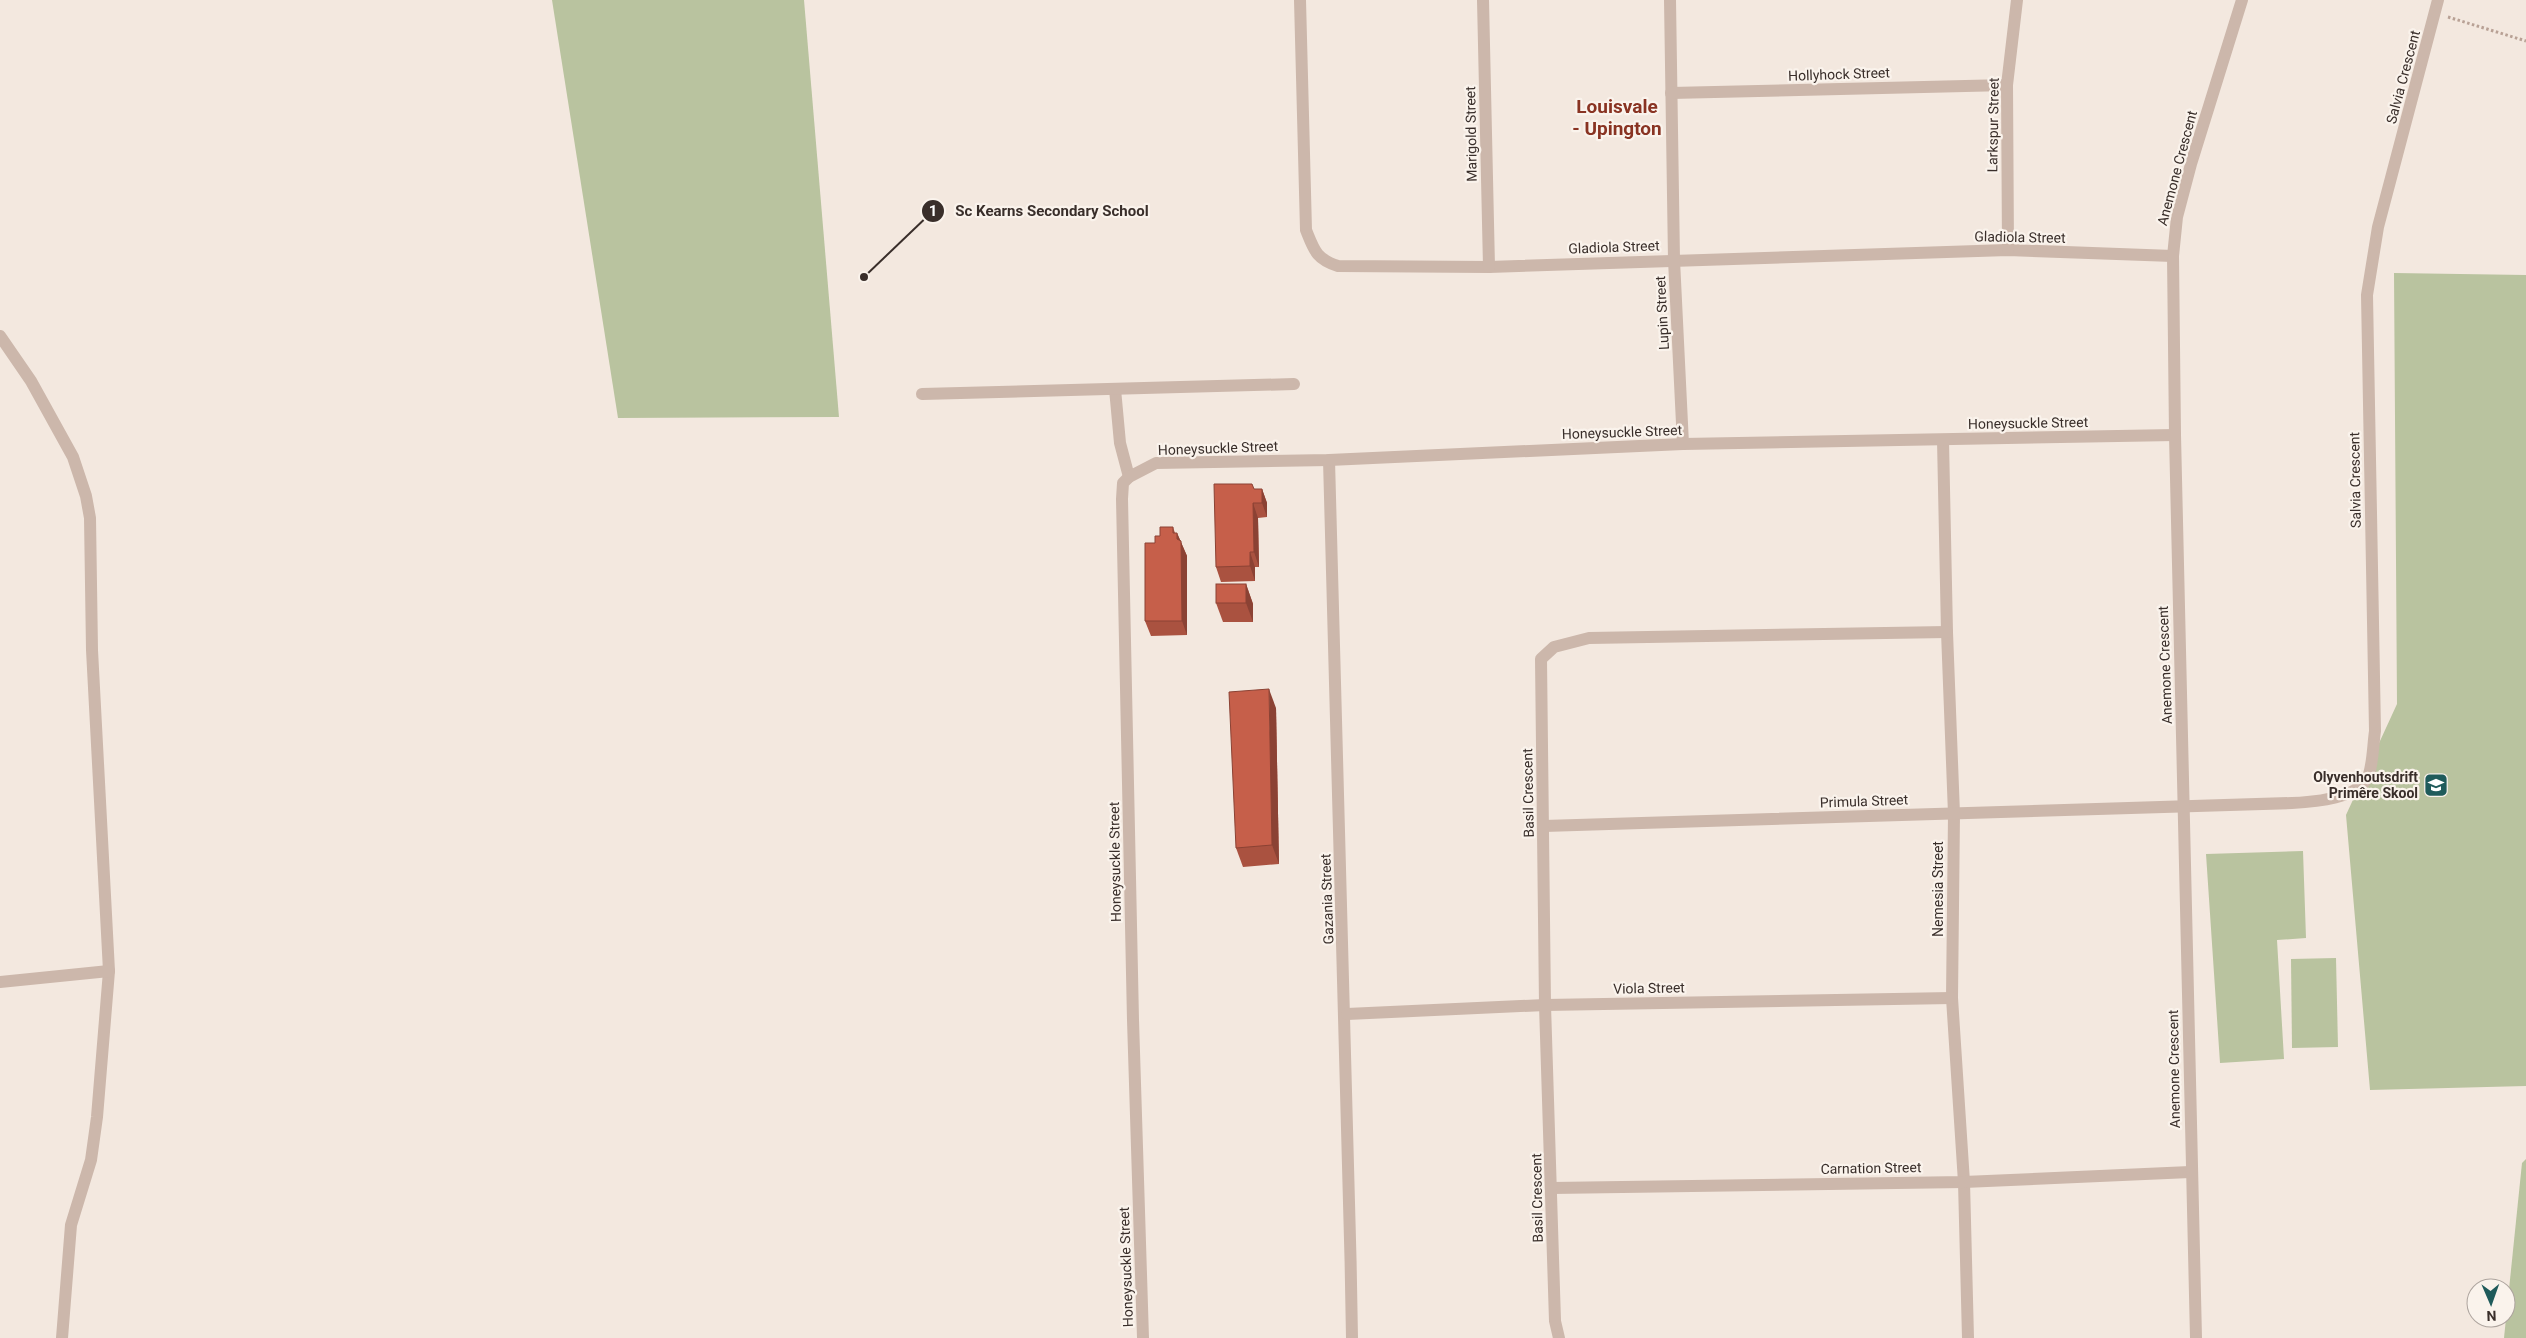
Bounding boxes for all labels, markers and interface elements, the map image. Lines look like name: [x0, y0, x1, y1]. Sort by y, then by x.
street label: Salvia Crescent: [2383, 28, 2423, 125]
street label: Hollyhock Street: [1788, 64, 1891, 84]
street label: Larkspur Street: [1984, 77, 2002, 173]
street label: Marigold Street: [1462, 86, 1480, 182]
district label: Louisvale - Upington: [1572, 95, 1662, 140]
street label: Anemone Crescent: [2154, 108, 2200, 227]
callout: Sc Kearns Secondary School: [920, 196, 1159, 226]
text: 1: [929, 202, 937, 220]
text: Sc Kearns Secondary School: [955, 202, 1149, 220]
street label: Gladiola Street: [1974, 228, 2066, 246]
street label: Gladiola Street: [1568, 237, 1660, 257]
street label: Lupin Street: [1652, 275, 1672, 351]
street label: Honeysuckle Street: [1968, 414, 2089, 432]
street label: Honeysuckle Street: [1562, 422, 1683, 442]
street label: Salvia Crescent: [2346, 431, 2364, 528]
street label: Honeysuckle Street: [1158, 438, 1279, 458]
street label: Anemone Crescent: [2155, 605, 2175, 725]
street label: Basil Crescent: [1519, 748, 1537, 838]
place label: Olyvenhoutsdrift Primêre Skool: [2313, 769, 2418, 801]
school or university icon: Olyvenhoutsdrift Primêre Skool: [2423, 772, 2449, 798]
street label: Primula Street: [1820, 791, 1909, 811]
street label: Honeysuckle Street: [1106, 801, 1124, 922]
street label: Nemesia Street: [1930, 841, 1946, 937]
street label: Gazania Street: [1317, 853, 1337, 945]
street label: Viola Street: [1613, 979, 1685, 997]
street label: Anemone Crescent: [2165, 1009, 2183, 1128]
street label: Basil Crescent: [1528, 1153, 1546, 1243]
street label: Carnation Street: [1820, 1159, 1922, 1177]
street label: Honeysuckle Street: [1116, 1206, 1136, 1327]
north arrow: [2466, 1278, 2516, 1328]
text: N: [2486, 1308, 2497, 1324]

